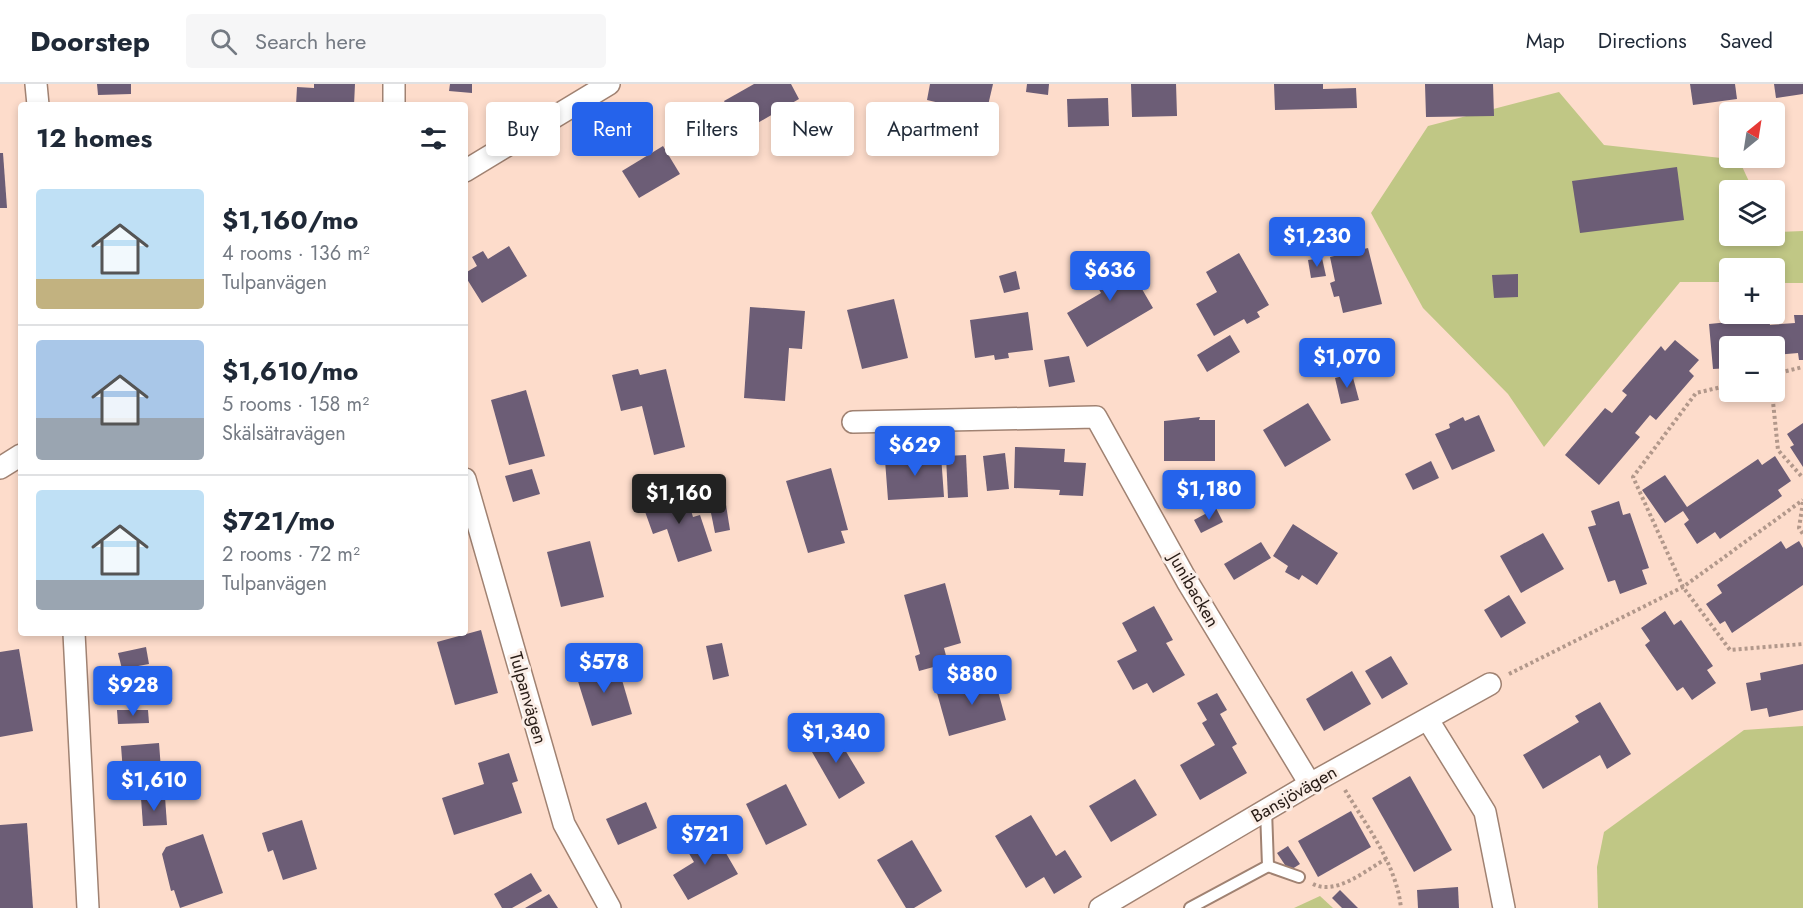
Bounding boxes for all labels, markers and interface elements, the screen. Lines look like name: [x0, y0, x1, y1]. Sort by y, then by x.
search box: [186, 14, 606, 68]
text: Doorstep: [30, 21, 150, 62]
icon: search: [207, 25, 240, 58]
text: Search here: [255, 25, 366, 57]
text: Map: [1526, 26, 1565, 56]
text: Directions: [1598, 26, 1687, 56]
text: Saved: [1720, 26, 1773, 56]
chip: Buy: [486, 102, 560, 156]
chip: Rent: [572, 102, 653, 156]
chip: Filters: [665, 102, 759, 156]
chip: New: [771, 102, 854, 156]
chip: Apartment: [866, 102, 999, 156]
north arrow: [1719, 102, 1785, 168]
map controls: [1719, 102, 1785, 402]
text: 12 homes: [36, 119, 152, 157]
icon: filters: [417, 122, 450, 155]
button: layers: [1719, 180, 1785, 246]
text: $1,160/mo: [222, 201, 358, 239]
icon: home: [84, 213, 156, 285]
pin: $1,230: [1268, 217, 1366, 268]
text: $1,230: [1283, 222, 1351, 251]
text: 4 rooms · 136 m²: [222, 239, 370, 268]
pin: $636: [1074, 251, 1146, 302]
text: $636: [1084, 256, 1136, 285]
button: +: [1719, 258, 1785, 324]
text: Tulpanvägen: [222, 268, 327, 297]
button: −: [1719, 336, 1785, 402]
pin: $1,070: [1298, 338, 1396, 389]
text: $1,070: [1313, 343, 1381, 372]
text: $1,610/mo: [222, 352, 358, 390]
icon: home: [84, 364, 156, 436]
text: 5 rooms · 158 m²: [222, 390, 369, 419]
text: Skälsätravägen: [222, 419, 346, 448]
pin: $629: [879, 426, 951, 477]
text: $629: [889, 431, 941, 460]
pin: $1,180: [1160, 470, 1258, 521]
pin: $1,160: [630, 474, 728, 525]
text: $1,180: [1176, 475, 1242, 504]
text: $1,160: [646, 479, 712, 508]
text: $721/mo: [222, 502, 335, 540]
icon: home: [84, 514, 156, 586]
text: 2 rooms · 72 m²: [222, 540, 360, 569]
street label: Junibacken: [1161, 546, 1226, 632]
text: Tulpanvägen: [222, 569, 327, 598]
pin: $578: [568, 643, 640, 694]
text: $578: [579, 648, 629, 677]
street label: Tulpanvägen: [502, 649, 554, 747]
pin: $880: [936, 655, 1008, 706]
text: $880: [947, 660, 997, 689]
pin: $928: [97, 666, 169, 717]
text: $928: [107, 671, 159, 700]
pin: $1,340: [787, 713, 885, 764]
text: $1,340: [802, 718, 870, 747]
street label: Bansjövägen: [1246, 759, 1342, 829]
pin: $1,610: [105, 761, 203, 812]
text: $1,610: [121, 766, 187, 795]
pin: $721: [669, 815, 741, 866]
text: $721: [681, 820, 729, 849]

